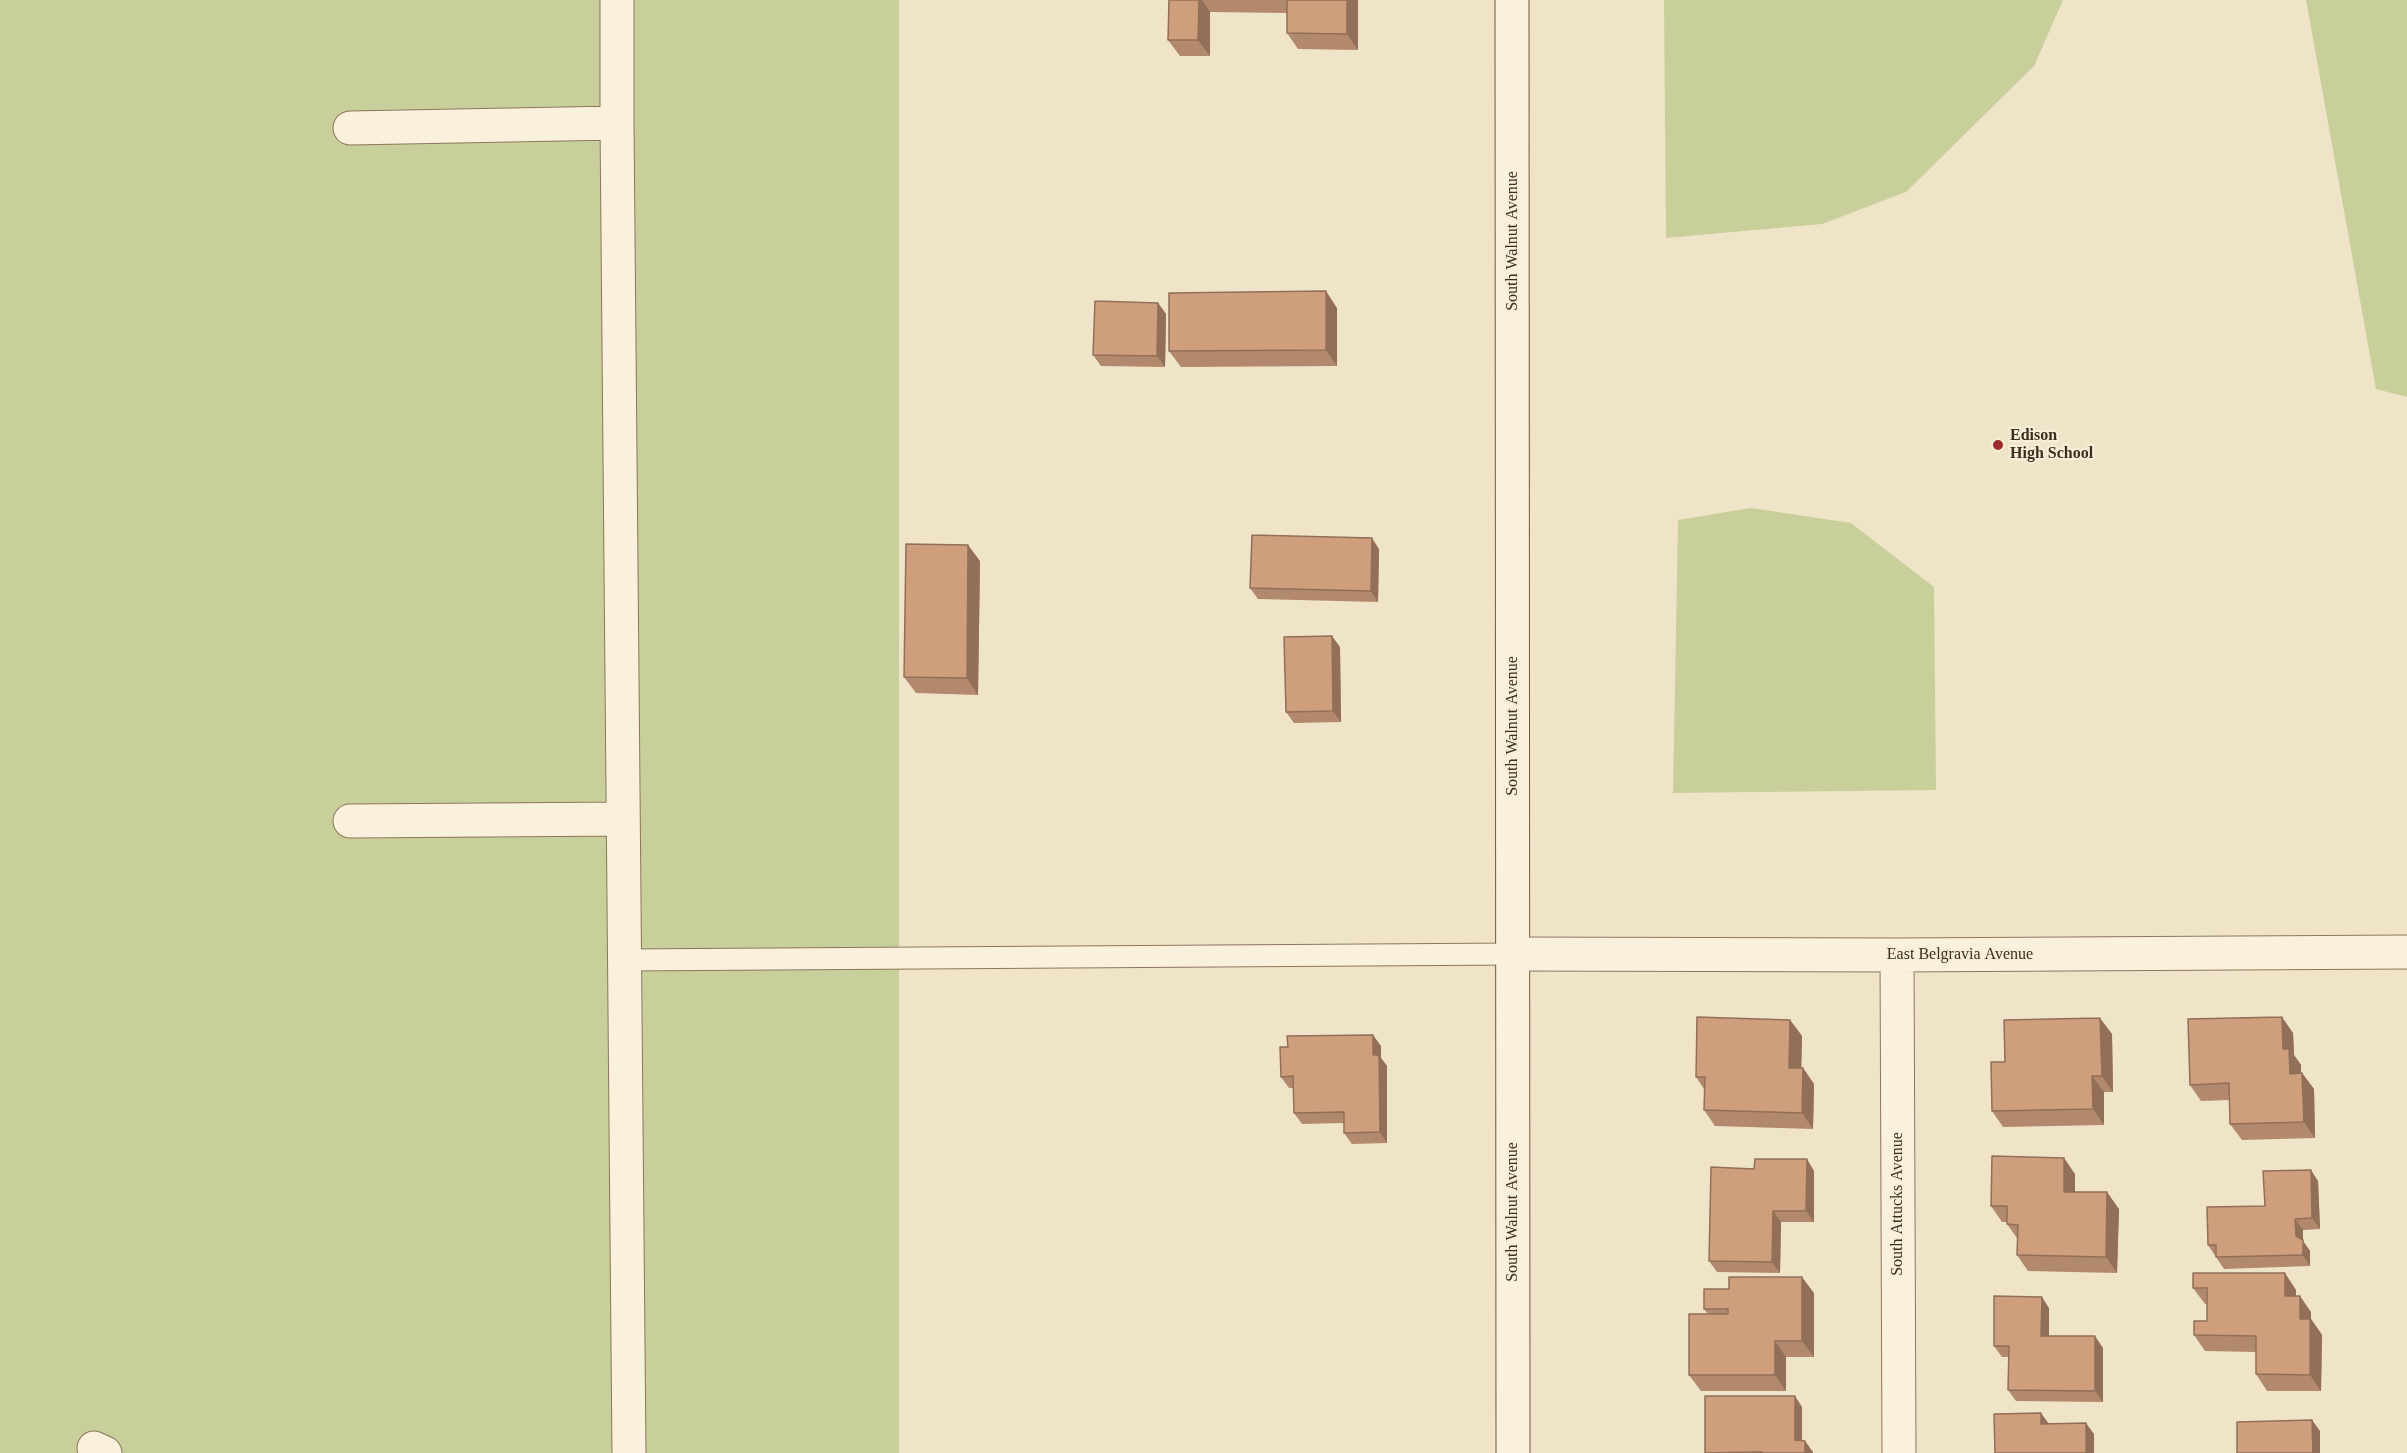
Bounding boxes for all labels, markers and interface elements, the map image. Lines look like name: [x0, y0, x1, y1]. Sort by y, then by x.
street label: South Walnut Avenue: [1503, 171, 1523, 311]
place label: Edison High School: [2010, 426, 2093, 464]
marker: Edison High School: [1991, 438, 2005, 452]
street label: South Walnut Avenue: [1503, 656, 1523, 796]
street label: East Belgravia Avenue: [1887, 945, 2033, 965]
street label: South Attucks Avenue: [1888, 1132, 1908, 1276]
street label: South Walnut Avenue: [1503, 1142, 1523, 1282]

